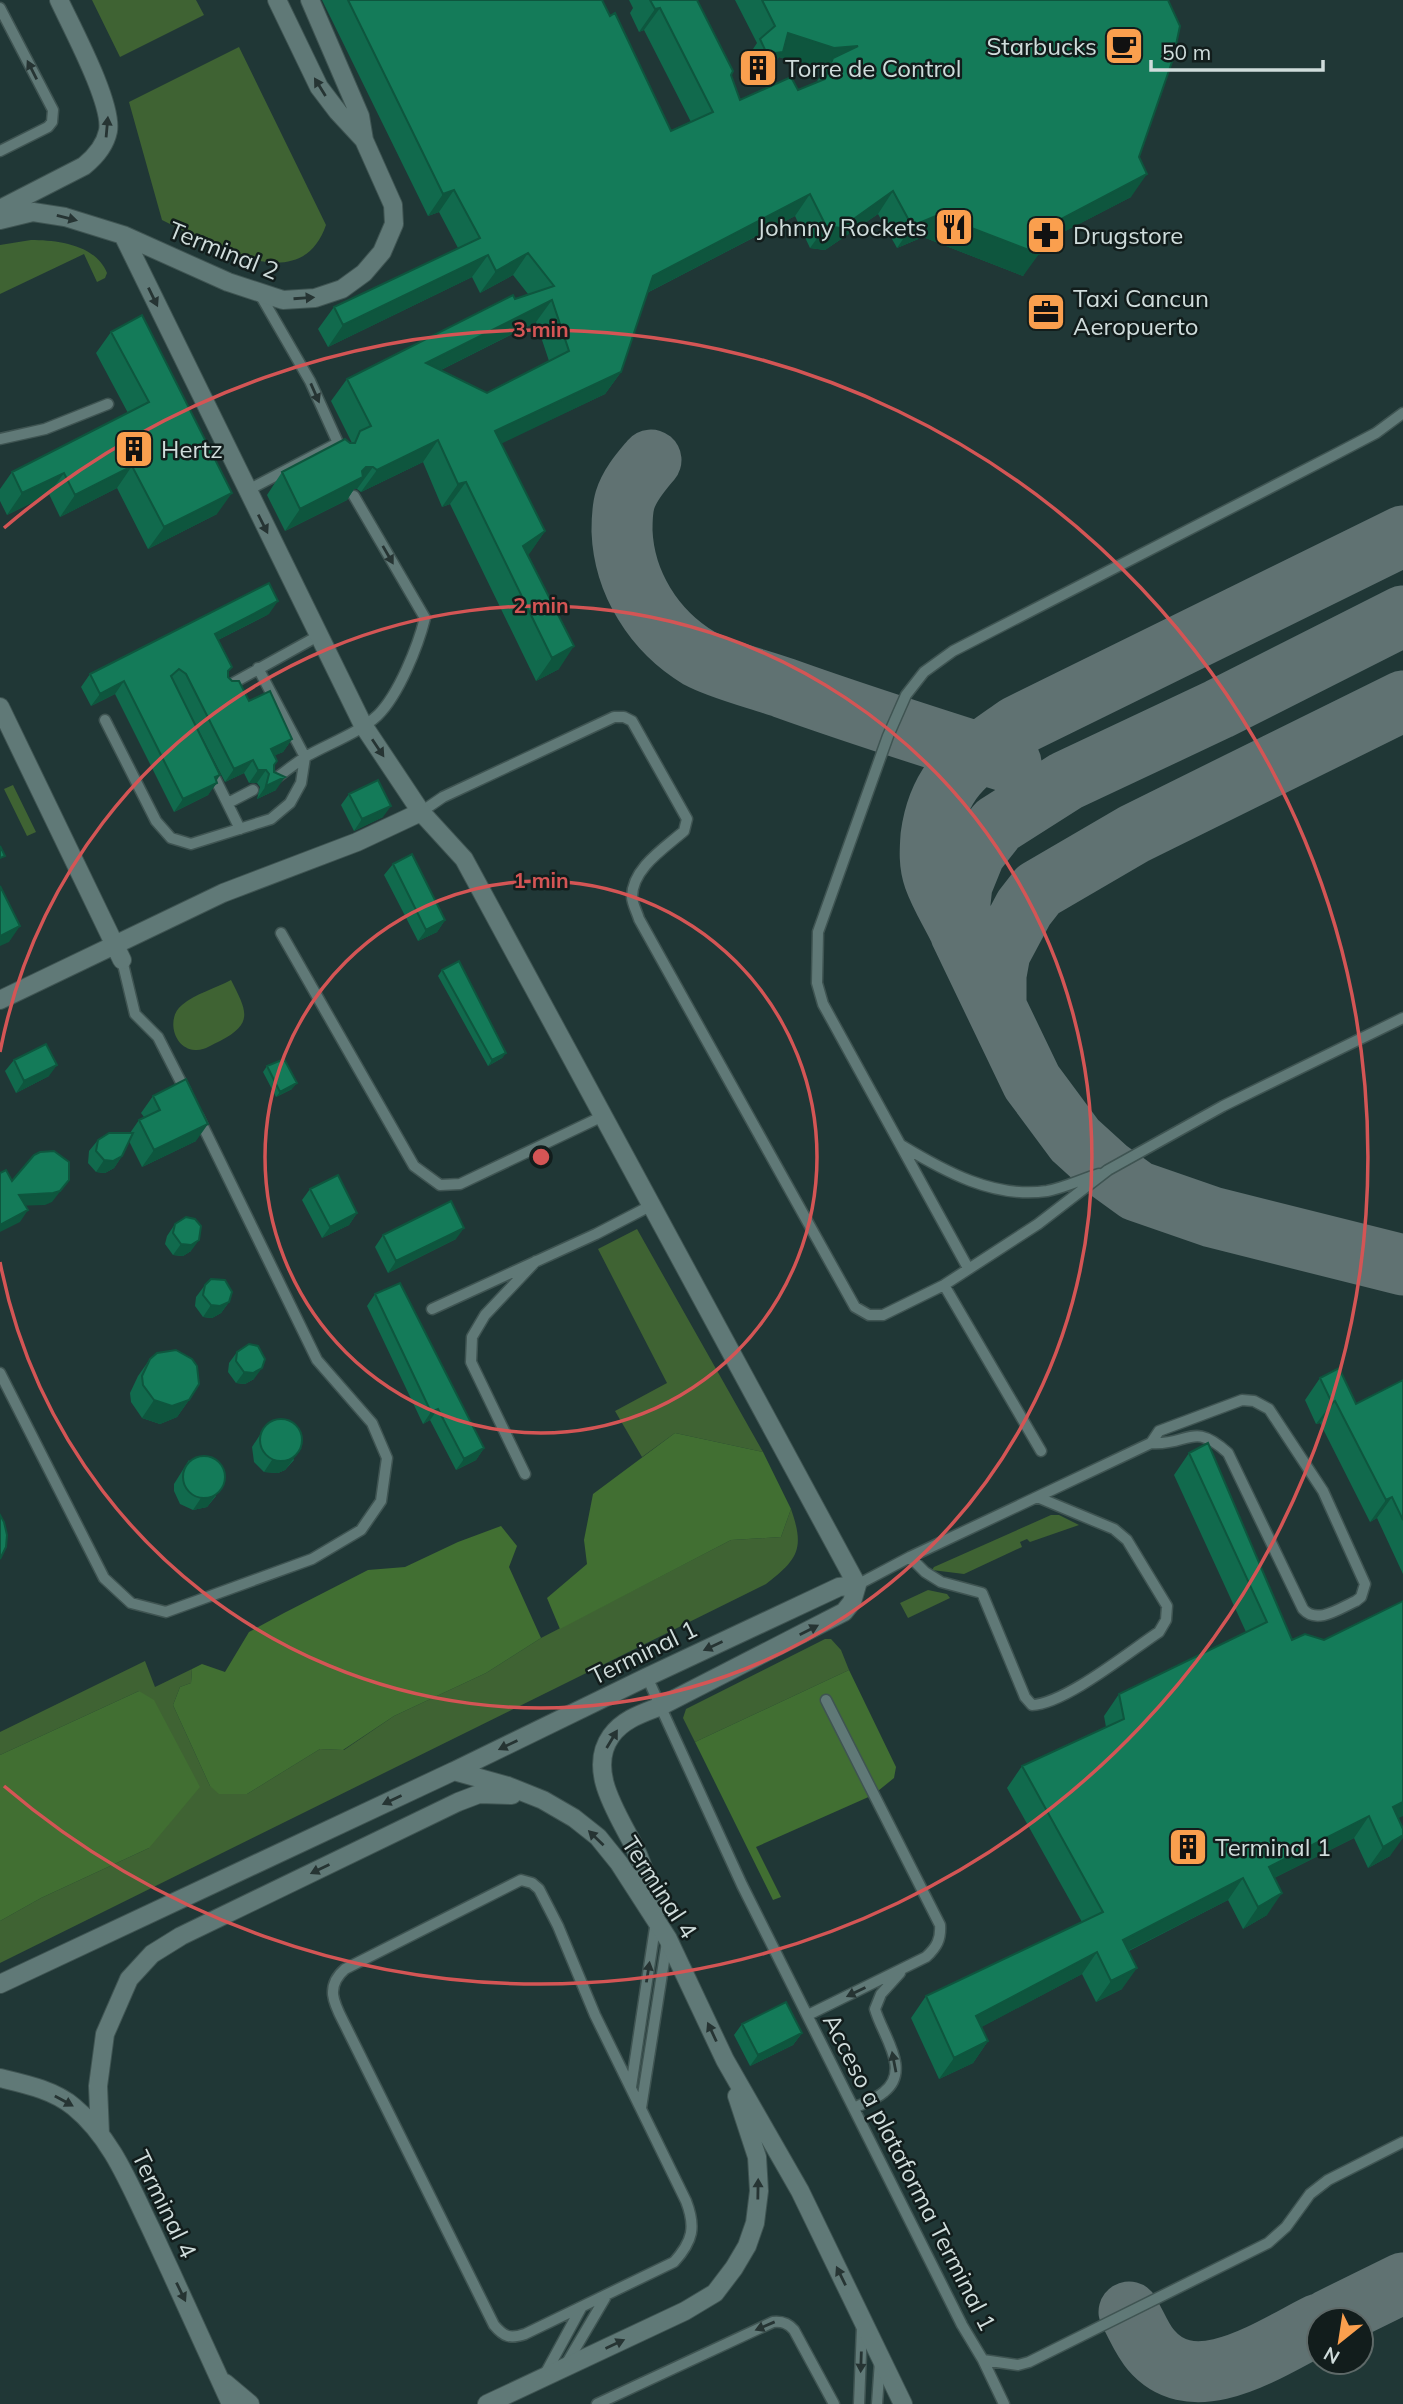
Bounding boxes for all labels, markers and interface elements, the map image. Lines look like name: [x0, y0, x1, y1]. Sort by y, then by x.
cafe icon: Starbucks: [1103, 25, 1145, 67]
scale bar: [1151, 28, 1322, 72]
place label: Starbucks: [986, 31, 1097, 61]
text: 50 m: [1162, 39, 1211, 65]
building icon: Torre de Control: [737, 47, 779, 89]
place label: Torre de Control: [785, 53, 961, 83]
one-way arrow: [26, 60, 37, 80]
one-way arrow: [314, 77, 327, 97]
one-way arrow: [101, 116, 112, 138]
restaurant icon: Johnny Rockets: [933, 206, 975, 248]
place label: Johnny Rockets: [757, 212, 927, 242]
one-way arrow: [56, 213, 78, 224]
street label: Terminal 2: [165, 214, 283, 286]
pharmacy icon: Drugstore: [1025, 214, 1067, 256]
place label: Drugstore: [1073, 220, 1183, 250]
place label: Taxi Cancun Aeropuerto: [1073, 283, 1209, 341]
one-way arrow: [147, 287, 158, 307]
office icon: Taxi Cancun Aeropuerto: [1025, 291, 1067, 333]
one-way arrow: [293, 293, 315, 304]
text: 3 min: [513, 316, 569, 342]
one-way arrow: [310, 383, 321, 404]
building icon: Hertz: [113, 428, 155, 470]
place label: Hertz: [161, 434, 223, 464]
one-way arrow: [257, 514, 268, 534]
one-way arrow: [382, 545, 395, 564]
text: 2 min: [513, 592, 569, 618]
one-way arrow: [371, 738, 384, 757]
text: 1 min: [513, 867, 569, 893]
centre of rings: [529, 1145, 553, 1169]
street label: Terminal 1: [584, 1613, 702, 1691]
one-way arrow: [799, 1625, 819, 1636]
one-way arrow: [703, 1640, 723, 1652]
one-way arrow: [605, 1729, 618, 1748]
one-way arrow: [498, 1739, 518, 1750]
one-way arrow: [382, 1794, 402, 1806]
building icon: Terminal 1: [1167, 1826, 1209, 1868]
one-way arrow: [588, 1829, 605, 1846]
street label: Terminal 4: [616, 1830, 704, 1944]
place label: Terminal 1: [1215, 1832, 1331, 1862]
one-way arrow: [310, 1864, 331, 1875]
one-way arrow: [643, 1960, 654, 1982]
one-way arrow: [846, 1987, 866, 1998]
street label: Acceso a plataforma Terminal 1: [817, 2009, 1003, 2335]
one-way arrow: [706, 2022, 718, 2042]
one-way arrow: [888, 2051, 899, 2073]
one-way arrow: [54, 2095, 73, 2107]
street label: Terminal 4: [126, 2145, 204, 2263]
one-way arrow: [752, 2178, 764, 2200]
one-way arrow: [835, 2266, 847, 2286]
one-way arrow: [175, 2282, 187, 2302]
north arrow: [1305, 2306, 1375, 2376]
one-way arrow: [755, 2321, 776, 2332]
one-way arrow: [605, 2338, 625, 2350]
text: N: [1319, 2342, 1344, 2370]
one-way arrow: [855, 2352, 866, 2374]

